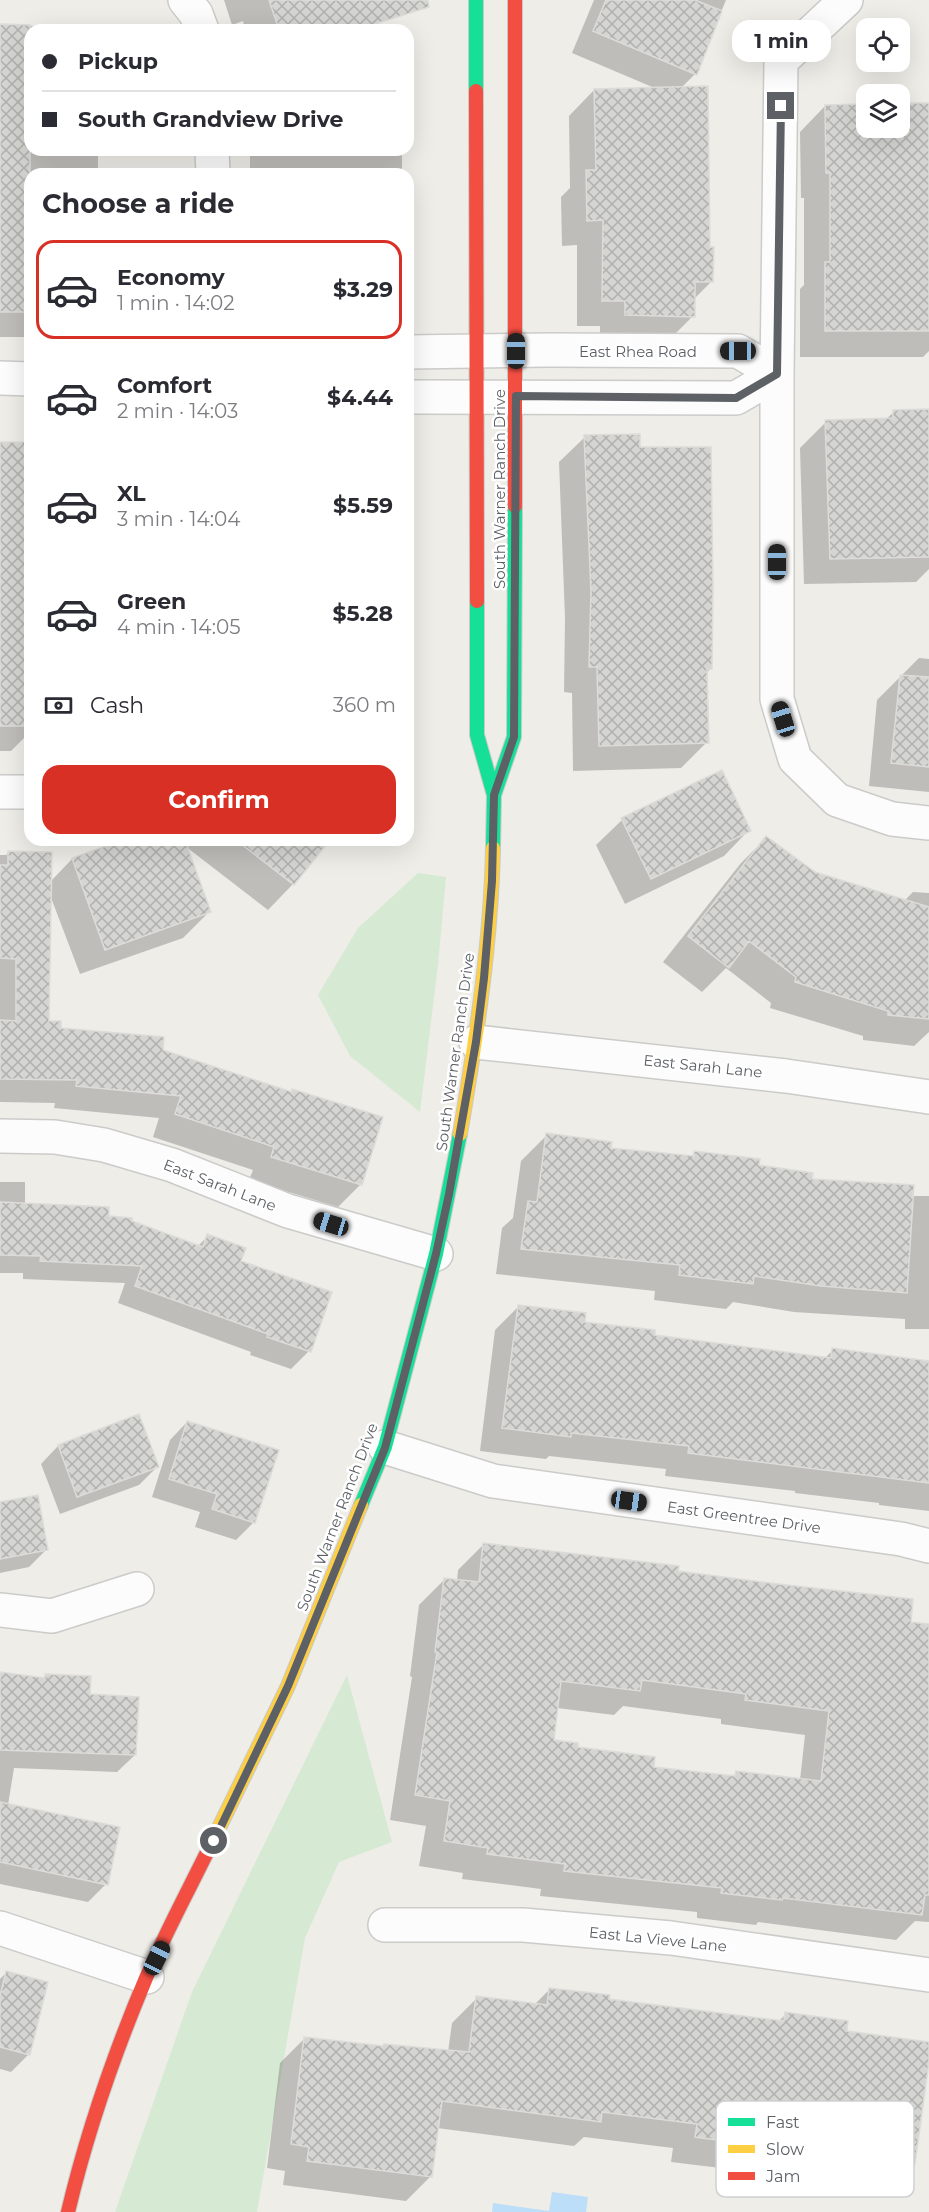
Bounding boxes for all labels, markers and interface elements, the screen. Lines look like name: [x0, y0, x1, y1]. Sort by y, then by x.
map controls: [856, 18, 910, 138]
button: locate: [856, 18, 910, 72]
callout: 1 min: [732, 19, 830, 61]
text: 1 min: [754, 29, 809, 53]
text: Pickup: [78, 48, 158, 75]
button: layers: [856, 84, 910, 138]
route end: [767, 92, 794, 119]
text: South Grandview Drive: [78, 106, 343, 133]
text: Choose a ride: [42, 187, 234, 220]
icon: car: [45, 263, 99, 317]
text: Economy: [117, 264, 225, 291]
text: $3.29: [333, 276, 393, 303]
text: 1 min · 14:02: [117, 291, 235, 315]
car: [507, 333, 525, 369]
street label: East Rhea Road: [579, 342, 697, 361]
car: [720, 342, 756, 360]
icon: car: [45, 371, 99, 425]
text: Comfort: [117, 372, 212, 399]
text: $4.44: [327, 384, 393, 411]
street label: South Warner Ranch Drive: [490, 389, 509, 589]
text: 2 min · 14:03: [117, 399, 238, 423]
icon: car: [45, 479, 99, 533]
text: XL: [117, 480, 146, 507]
text: $5.59: [333, 492, 393, 519]
text: 3 min · 14:04: [117, 507, 240, 531]
car: [768, 544, 786, 580]
icon: car: [45, 587, 99, 641]
text: Green: [117, 588, 186, 615]
text: $5.28: [332, 600, 393, 627]
text: 4 min · 14:05: [117, 615, 240, 639]
icon: cash: [42, 689, 75, 722]
text: Cash: [90, 692, 144, 719]
text: 360 m: [333, 693, 396, 717]
car: [769, 699, 797, 739]
button: Confirm: [42, 765, 396, 834]
street label: South Warner Ranch Drive: [432, 952, 478, 1152]
street label: East Sarah Lane: [643, 1050, 763, 1082]
street label: East Sarah Lane: [161, 1155, 279, 1215]
car: [311, 1210, 351, 1238]
street label: South Warner Ranch Drive: [292, 1420, 382, 1614]
car: [610, 1490, 648, 1512]
street label: East Greentree Drive: [666, 1497, 822, 1537]
route start: [200, 1827, 227, 1854]
street label: East La Vieve Lane: [588, 1922, 728, 1956]
car: [141, 1938, 173, 1978]
legend: [716, 2101, 914, 2197]
text: Fast: [766, 2113, 800, 2132]
text: Slow: [766, 2140, 804, 2159]
text: Jam: [765, 2167, 800, 2186]

